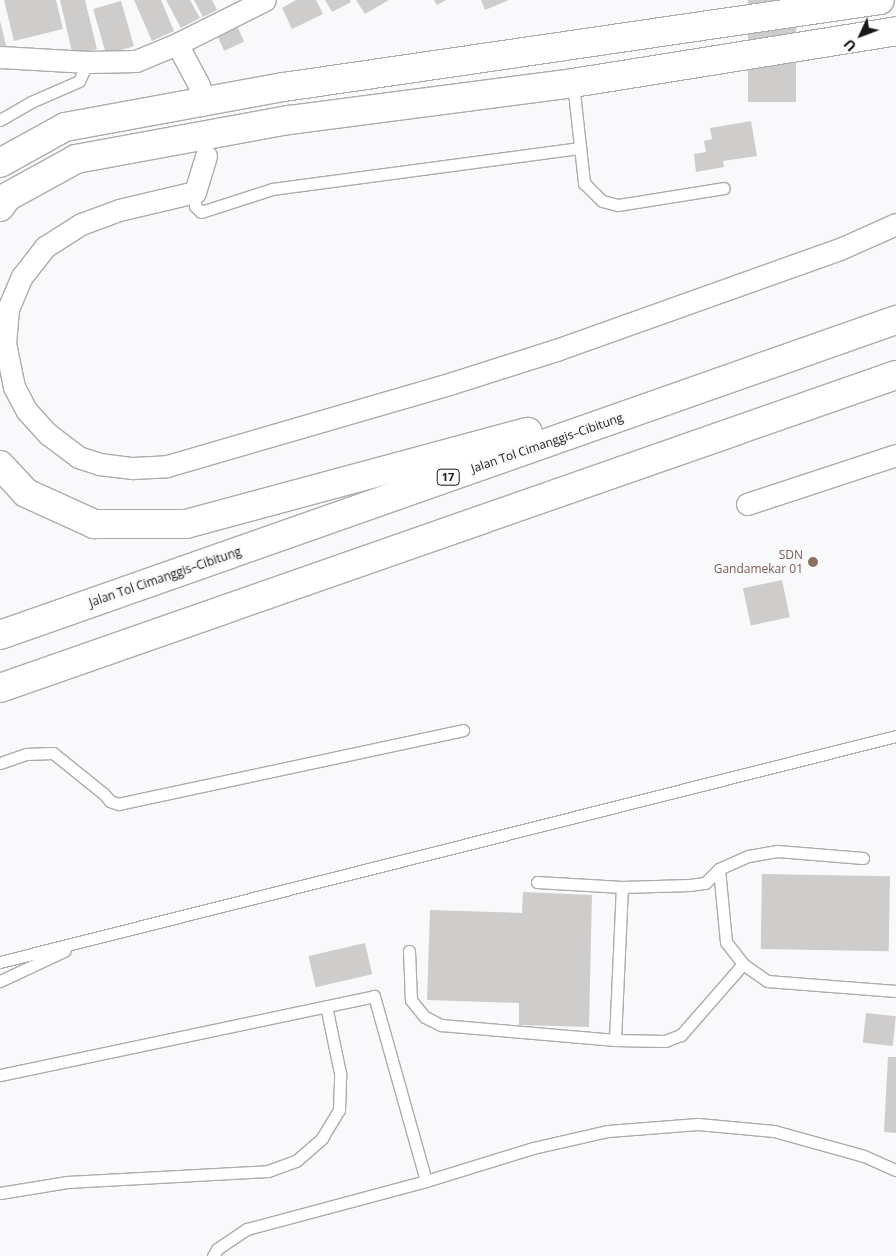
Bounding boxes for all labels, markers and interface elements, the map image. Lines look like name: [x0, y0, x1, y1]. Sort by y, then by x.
north arrow: [836, 10, 886, 60]
text: U: [839, 35, 860, 56]
street label: Jalan Tol Cimanggis–Cibitung: [469, 410, 625, 476]
road number: 17: [436, 468, 460, 486]
street label: Jalan Tol Cimanggis–Cibitung: [87, 544, 243, 610]
place label: SDN Gandamekar 01: [714, 548, 803, 576]
marker: SDN Gandamekar 01: [807, 556, 819, 568]

